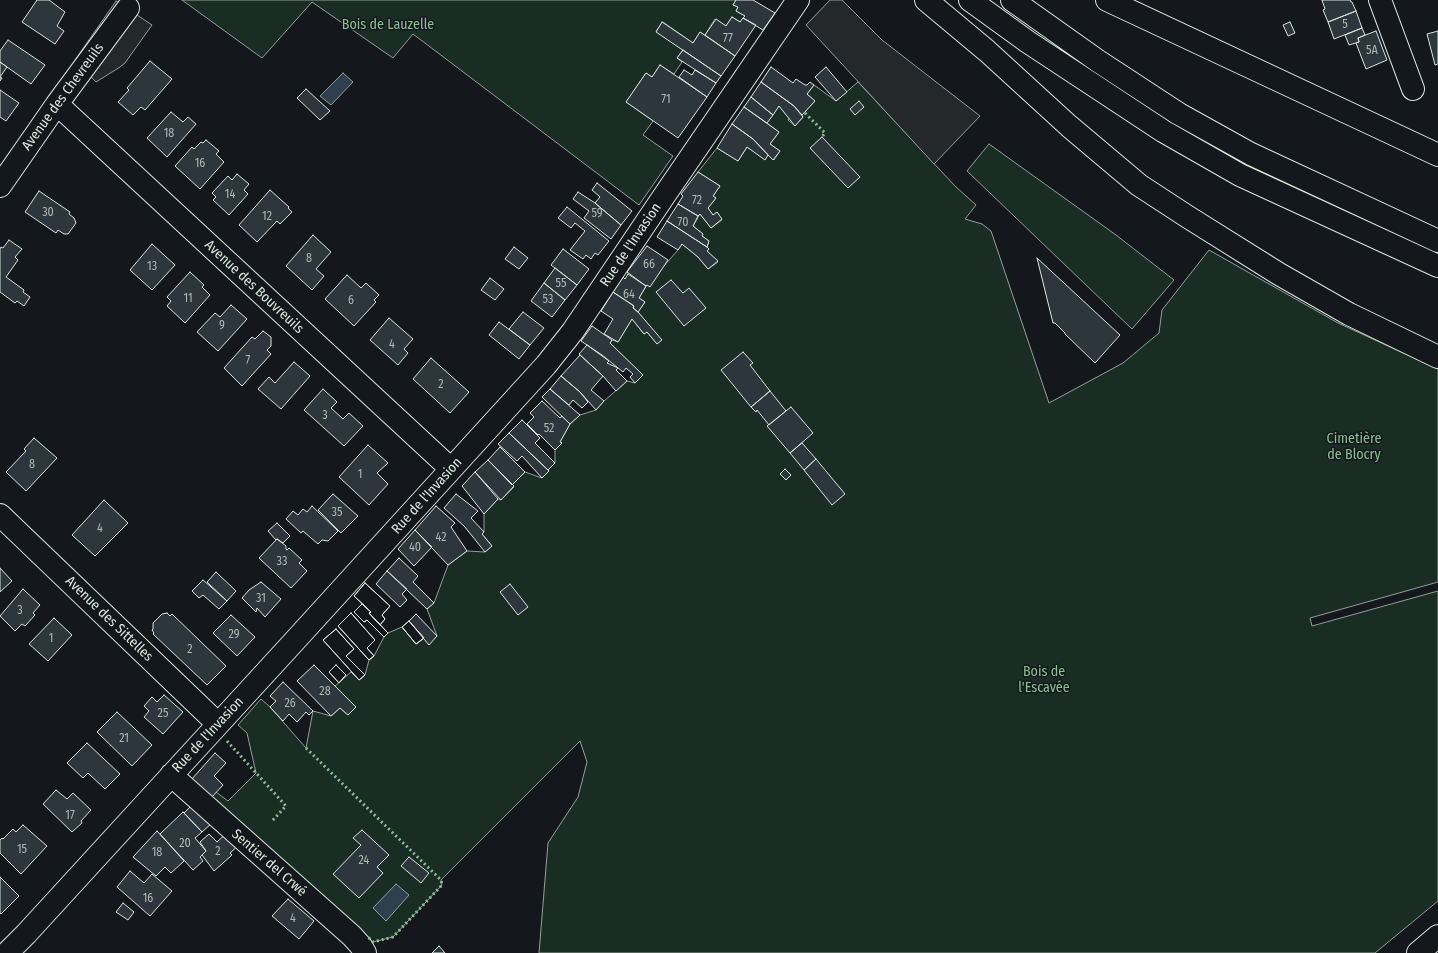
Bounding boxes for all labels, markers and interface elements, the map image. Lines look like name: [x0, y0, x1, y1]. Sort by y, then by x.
park label: Bois de Lauzelle: [342, 17, 434, 33]
house number: 5: [1342, 18, 1348, 32]
house number: 77: [723, 32, 733, 46]
street label: Avenue des Chevreuils: [18, 40, 108, 154]
house number: 5A: [1366, 44, 1378, 58]
house number: 71: [661, 93, 671, 107]
house number: 18: [164, 127, 174, 141]
house number: 16: [195, 157, 205, 171]
house number: 14: [225, 188, 235, 202]
house number: 72: [692, 194, 702, 208]
street label: Rue de l'Invasion: [597, 200, 665, 290]
house number: 30: [42, 206, 54, 220]
house number: 59: [591, 207, 603, 221]
house number: 12: [262, 210, 272, 224]
house number: 70: [678, 216, 688, 230]
street label: Avenue des Bouvreuils: [201, 237, 307, 337]
house number: 8: [306, 252, 312, 266]
house number: 66: [643, 258, 655, 272]
house number: 13: [147, 260, 157, 274]
house number: 55: [556, 277, 566, 291]
house number: 64: [623, 288, 635, 302]
house number: 11: [183, 292, 193, 306]
house number: 53: [543, 293, 553, 307]
house number: 6: [348, 294, 354, 308]
house number: 9: [219, 319, 225, 333]
house number: 4: [389, 338, 395, 352]
house number: 7: [246, 354, 250, 368]
house number: 2: [438, 378, 444, 392]
house number: 3: [322, 409, 328, 423]
house number: 52: [544, 422, 554, 436]
park label: Cimetière de Blocry: [1327, 431, 1381, 464]
street label: Rue de l'Invasion: [388, 454, 466, 538]
house number: 8: [29, 458, 35, 472]
house number: 1: [358, 468, 362, 482]
house number: 35: [332, 506, 342, 520]
house number: 4: [97, 522, 103, 536]
house number: 42: [436, 531, 446, 545]
house number: 40: [409, 541, 421, 555]
house number: 33: [277, 555, 287, 569]
street label: Avenue des Sittelles: [62, 573, 156, 665]
house number: 31: [256, 592, 266, 606]
house number: 3: [17, 604, 23, 618]
house number: 29: [228, 628, 240, 642]
house number: 1: [49, 632, 53, 646]
house number: 2: [187, 643, 193, 657]
park label: Bois de l'Escavée: [1018, 664, 1070, 696]
house number: 28: [319, 685, 331, 699]
street label: Rue de l'Invasion: [169, 694, 247, 776]
house number: 26: [284, 697, 296, 711]
house number: 25: [158, 707, 168, 721]
house number: 21: [119, 732, 129, 746]
house number: 17: [65, 809, 75, 823]
street label: Sentier del Crwé: [228, 826, 310, 900]
house number: 20: [179, 837, 191, 851]
house number: 15: [17, 843, 27, 857]
house number: 2: [215, 845, 221, 859]
house number: 18: [152, 846, 162, 860]
house number: 24: [359, 854, 369, 868]
house number: 16: [143, 892, 153, 906]
house number: 4: [290, 912, 296, 926]

